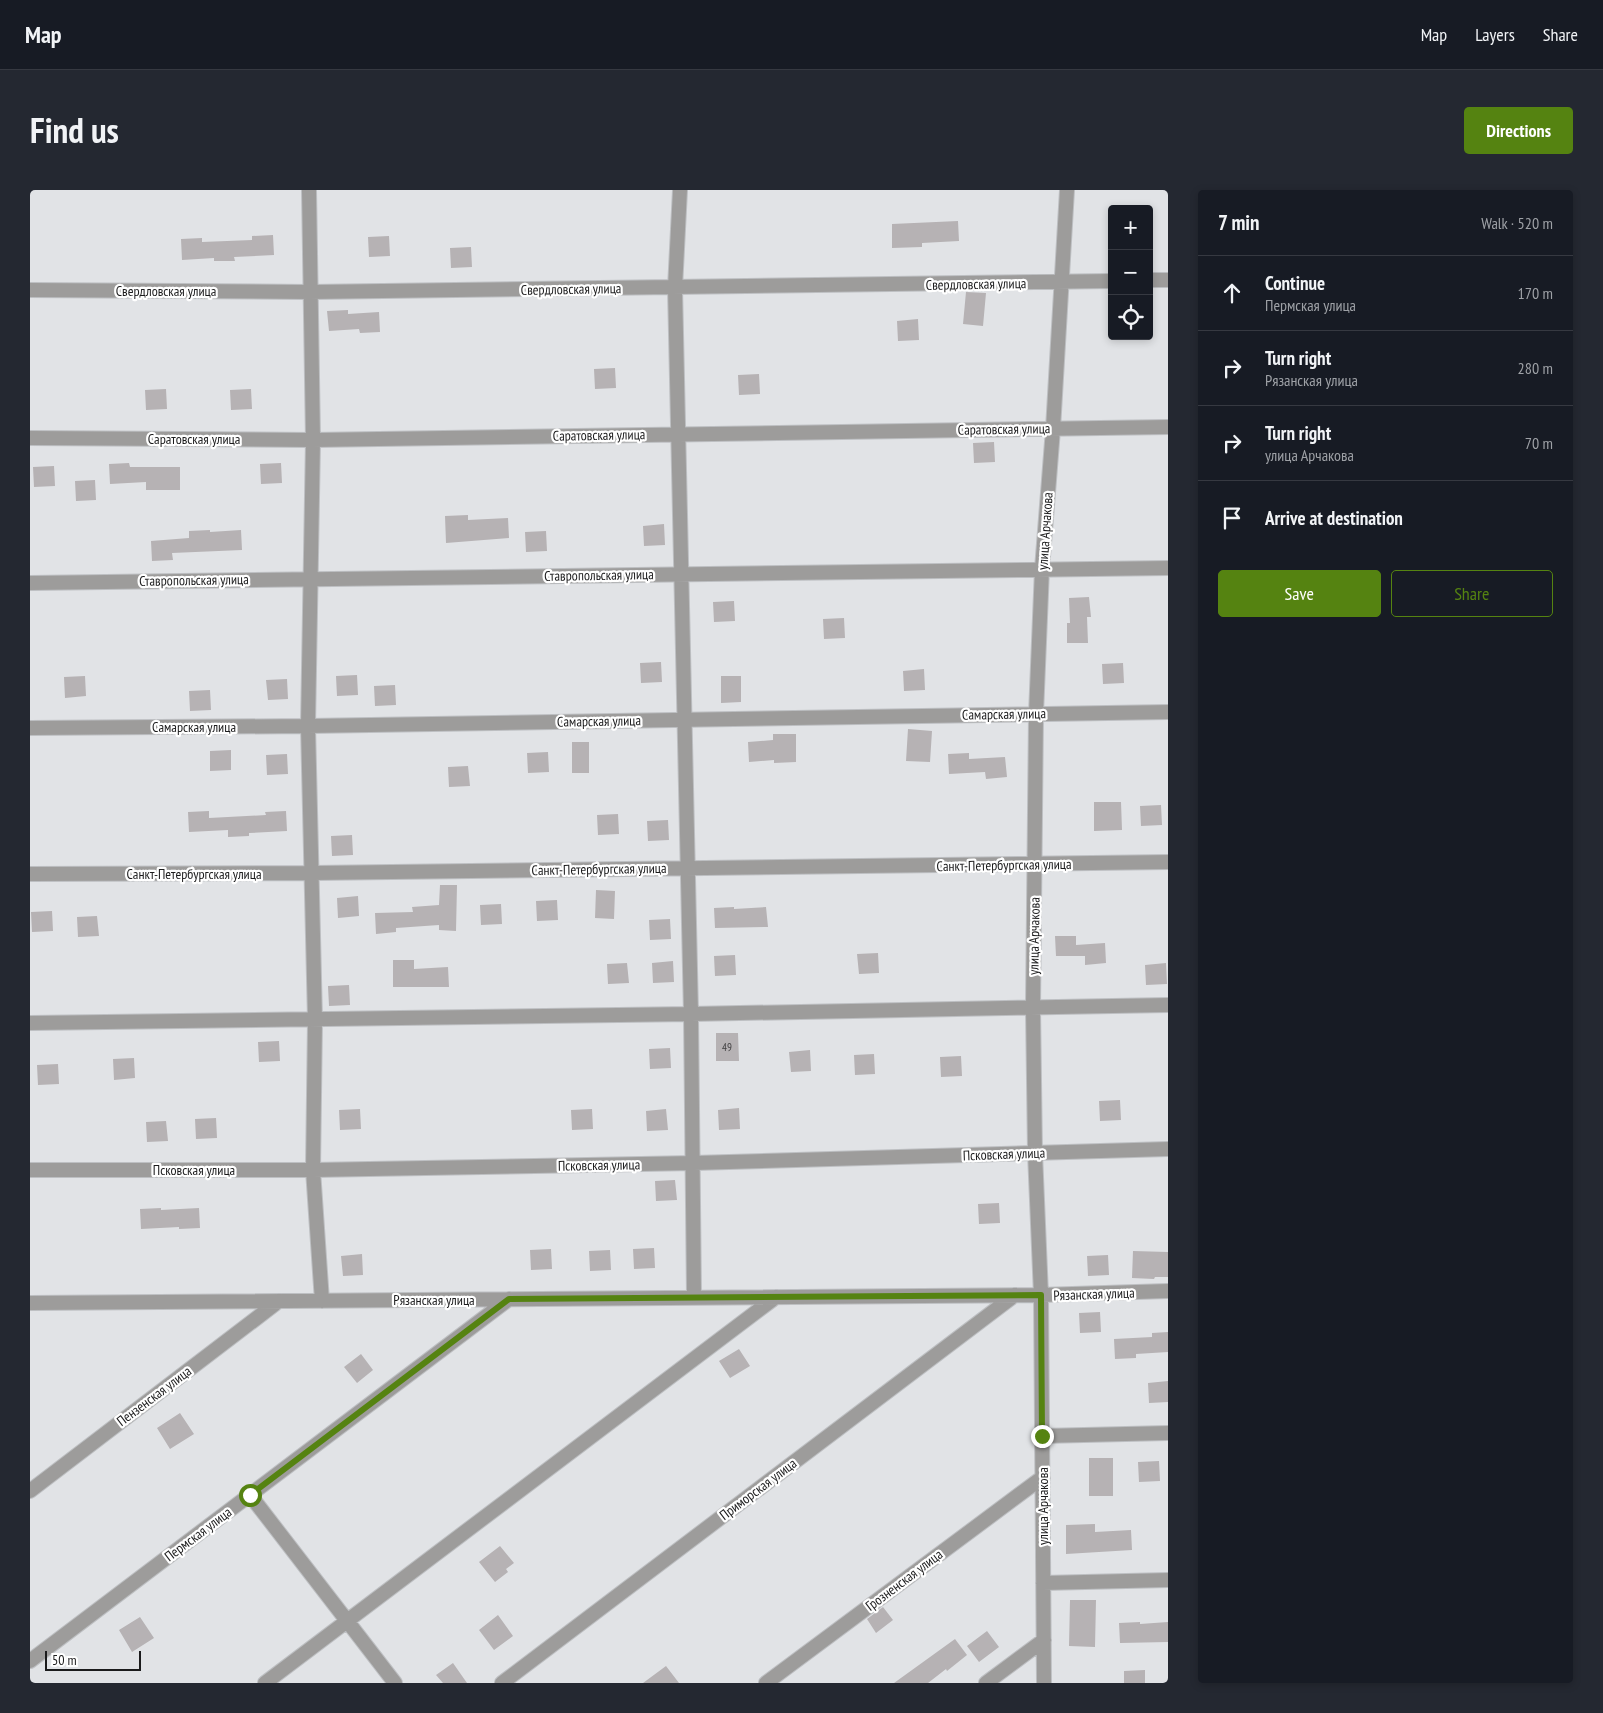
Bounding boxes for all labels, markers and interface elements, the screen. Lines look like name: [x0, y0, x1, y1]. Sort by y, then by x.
text: Map: [25, 19, 62, 50]
text: Map: [1421, 23, 1447, 46]
text: Layers: [1475, 23, 1515, 46]
text: Share: [1543, 23, 1578, 46]
text: Find us: [30, 107, 119, 153]
button: Directions: [1464, 107, 1573, 154]
map controls: [1108, 205, 1153, 340]
button: +: [1108, 205, 1153, 250]
text: 7 min: [1218, 209, 1260, 236]
text: Walk · 520 m: [1481, 213, 1553, 233]
button: −: [1108, 250, 1153, 295]
text: Continue: [1265, 271, 1325, 295]
street label: Свердловская улица: [925, 274, 1027, 294]
street label: Свердловская улица: [520, 279, 622, 299]
icon: ahead: [1218, 279, 1246, 307]
street label: Свердловская улица: [116, 282, 216, 300]
text: 170 m: [1518, 283, 1553, 303]
button: locate: [1108, 295, 1153, 340]
text: Пермская улица: [1265, 295, 1356, 315]
text: Turn right: [1265, 346, 1331, 370]
icon: right: [1218, 354, 1246, 382]
text: 280 m: [1518, 358, 1553, 378]
text: Рязанская улица: [1265, 370, 1358, 390]
street label: Саратовская улица: [957, 419, 1051, 439]
text: Turn right: [1265, 421, 1331, 445]
street label: Саратовская улица: [552, 425, 646, 445]
icon: right: [1218, 429, 1246, 457]
street label: Саратовская улица: [148, 430, 240, 448]
text: 70 m: [1525, 433, 1553, 453]
text: улица Арчакова: [1265, 445, 1354, 465]
street label: улица Арчакова: [1033, 492, 1057, 570]
icon: arrive: [1218, 504, 1246, 532]
text: Arrive at destination: [1265, 506, 1403, 530]
street label: Ставропольская улица: [544, 565, 654, 585]
street label: Ставропольская улица: [139, 570, 249, 590]
button: Save: [1218, 570, 1381, 617]
button: Share: [1391, 570, 1553, 617]
street label: Самарская улица: [962, 704, 1046, 724]
street label: Самарская улица: [557, 711, 641, 731]
street label: Самарская улица: [152, 718, 236, 736]
street label: Санкт-Петербургская улица: [936, 855, 1072, 875]
street label: Санкт-Петербургская улица: [531, 859, 667, 879]
street label: Санкт-Петербургская улица: [126, 865, 262, 883]
street label: улица Арчакова: [1024, 897, 1044, 975]
house number: 49: [722, 1040, 732, 1054]
street label: Псковская улица: [963, 1144, 1045, 1164]
street label: Псковская улица: [558, 1155, 640, 1175]
street label: Псковская улица: [153, 1161, 235, 1179]
street label: Рязанская улица: [1053, 1284, 1135, 1304]
street label: Рязанская улица: [393, 1291, 475, 1309]
street label: Пензенская улица: [113, 1362, 195, 1430]
route end: [1031, 1425, 1054, 1448]
street label: Приморская улица: [716, 1454, 800, 1524]
street label: улица Арчакова: [1034, 1467, 1052, 1545]
route start: [239, 1484, 262, 1507]
street label: Пермская улица: [161, 1503, 235, 1565]
street label: Грозненская улица: [862, 1545, 946, 1615]
scale bar: [45, 1648, 141, 1671]
text: 50 m: [52, 1651, 77, 1669]

